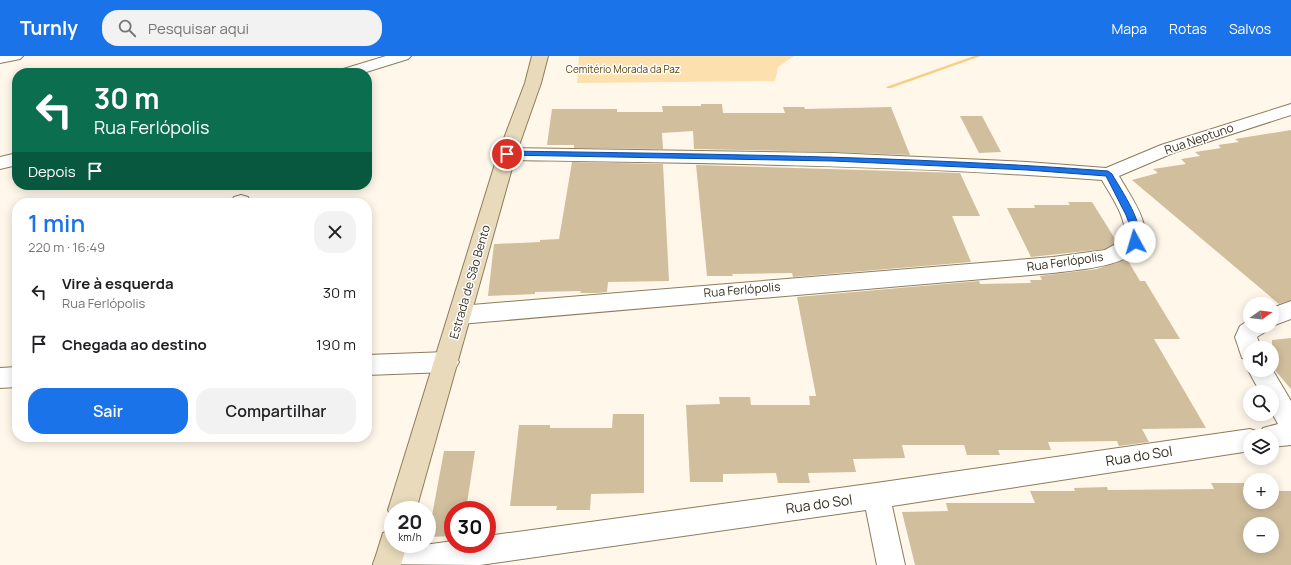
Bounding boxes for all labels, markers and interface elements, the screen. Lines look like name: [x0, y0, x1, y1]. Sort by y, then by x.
search box: [102, 10, 382, 46]
text: Turnly: [20, 15, 78, 41]
icon: search: [116, 17, 138, 39]
text: Pesquisar aqui: [148, 18, 249, 39]
text: Mapa: [1111, 19, 1147, 38]
text: Rotas: [1169, 19, 1207, 38]
text: Salvos: [1229, 19, 1271, 38]
park label: Cemitério Morada da Paz: [566, 62, 680, 76]
text: 30 m: [94, 79, 159, 117]
icon: left: [28, 84, 80, 136]
text: Rua Ferlópolis: [94, 115, 209, 139]
street label: Rua Neptuno: [1162, 119, 1236, 158]
pin: [490, 137, 524, 171]
icon: arrive: [496, 143, 518, 165]
icon: arrive: [84, 160, 106, 182]
text: Depois: [28, 161, 76, 182]
text: 1 min: [28, 206, 85, 239]
button: close: [314, 211, 356, 253]
position arrow: [1114, 221, 1156, 263]
street label: Estrada de São Bento: [445, 223, 494, 341]
text: 220 m · 16:49: [28, 238, 105, 256]
street label: Rua Ferlópolis: [1026, 248, 1104, 275]
text: Vire à esquerda: [62, 273, 174, 294]
street label: Rua Ferlópolis: [703, 278, 781, 301]
icon: left: [28, 281, 50, 303]
text: 30 m: [323, 282, 356, 303]
text: Rua Ferlópolis: [62, 294, 145, 312]
north arrow: [1243, 297, 1279, 333]
map controls: [1243, 297, 1279, 553]
icon: arrive: [28, 333, 50, 355]
text: Chegada ao destino: [62, 334, 207, 355]
text: 190 m: [316, 334, 356, 355]
button: sound: [1243, 341, 1279, 377]
button: search: [1243, 385, 1279, 421]
button: Sair: [28, 388, 188, 434]
button: Compartilhar: [196, 388, 356, 434]
button: layers: [1243, 429, 1279, 465]
street label: Rua do Sol: [1104, 441, 1174, 470]
button: +: [1243, 473, 1279, 509]
street label: Rua do Sol: [784, 489, 854, 518]
speed limit sign: 30: [444, 501, 496, 553]
text: 20: [397, 508, 423, 535]
button: −: [1243, 517, 1279, 553]
text: km/h: [398, 530, 422, 544]

